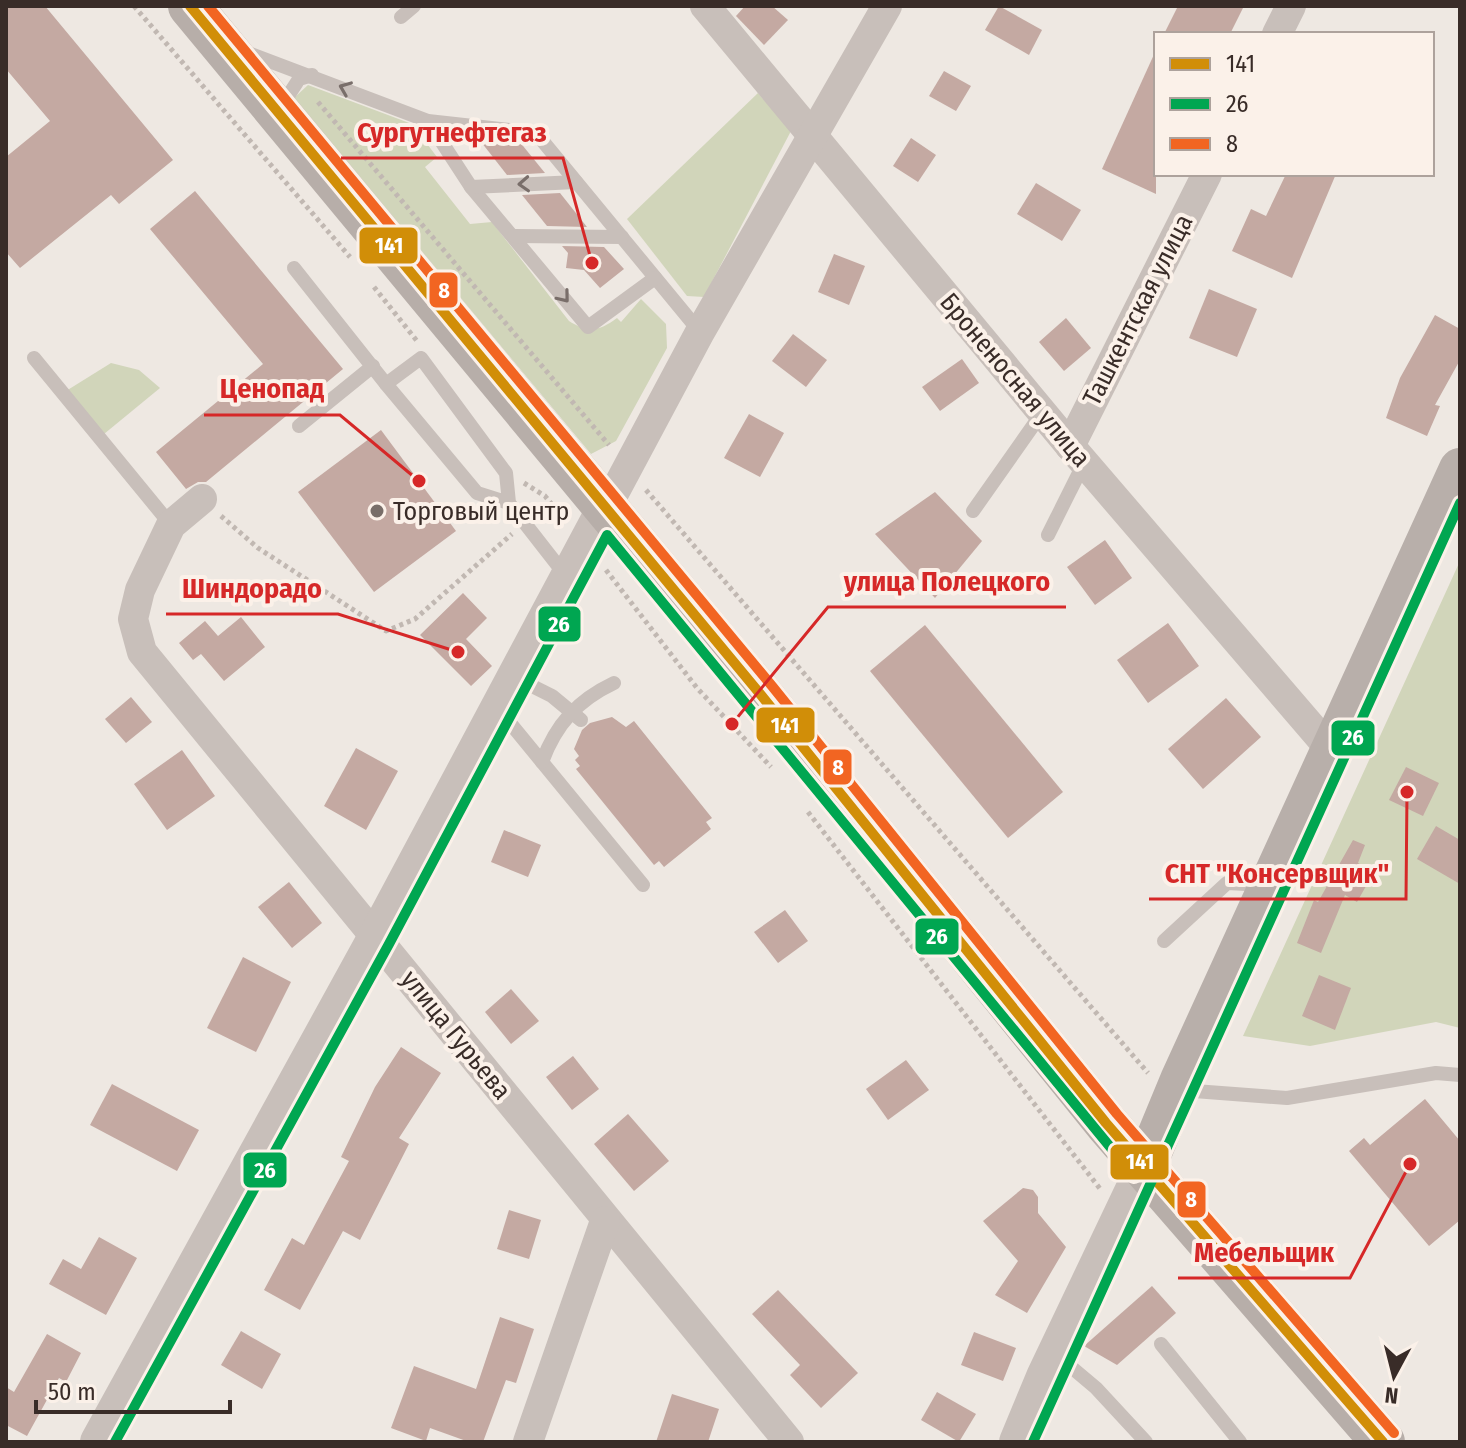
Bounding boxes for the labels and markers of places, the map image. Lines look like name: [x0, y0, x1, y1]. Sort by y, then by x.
callout: Сургутнефтегаз: [341, 106, 563, 158]
callout: Ценопад: [204, 363, 340, 415]
place label: Торговый центр: [393, 496, 569, 527]
marker: Торговый центр: [368, 502, 386, 520]
callout: улица Полецкого: [828, 555, 1066, 607]
callout: Шиндорадо: [166, 562, 338, 614]
callout: СНТ "Консервщик": [1149, 847, 1406, 899]
callout: Мебельщик: [1178, 1226, 1350, 1278]

